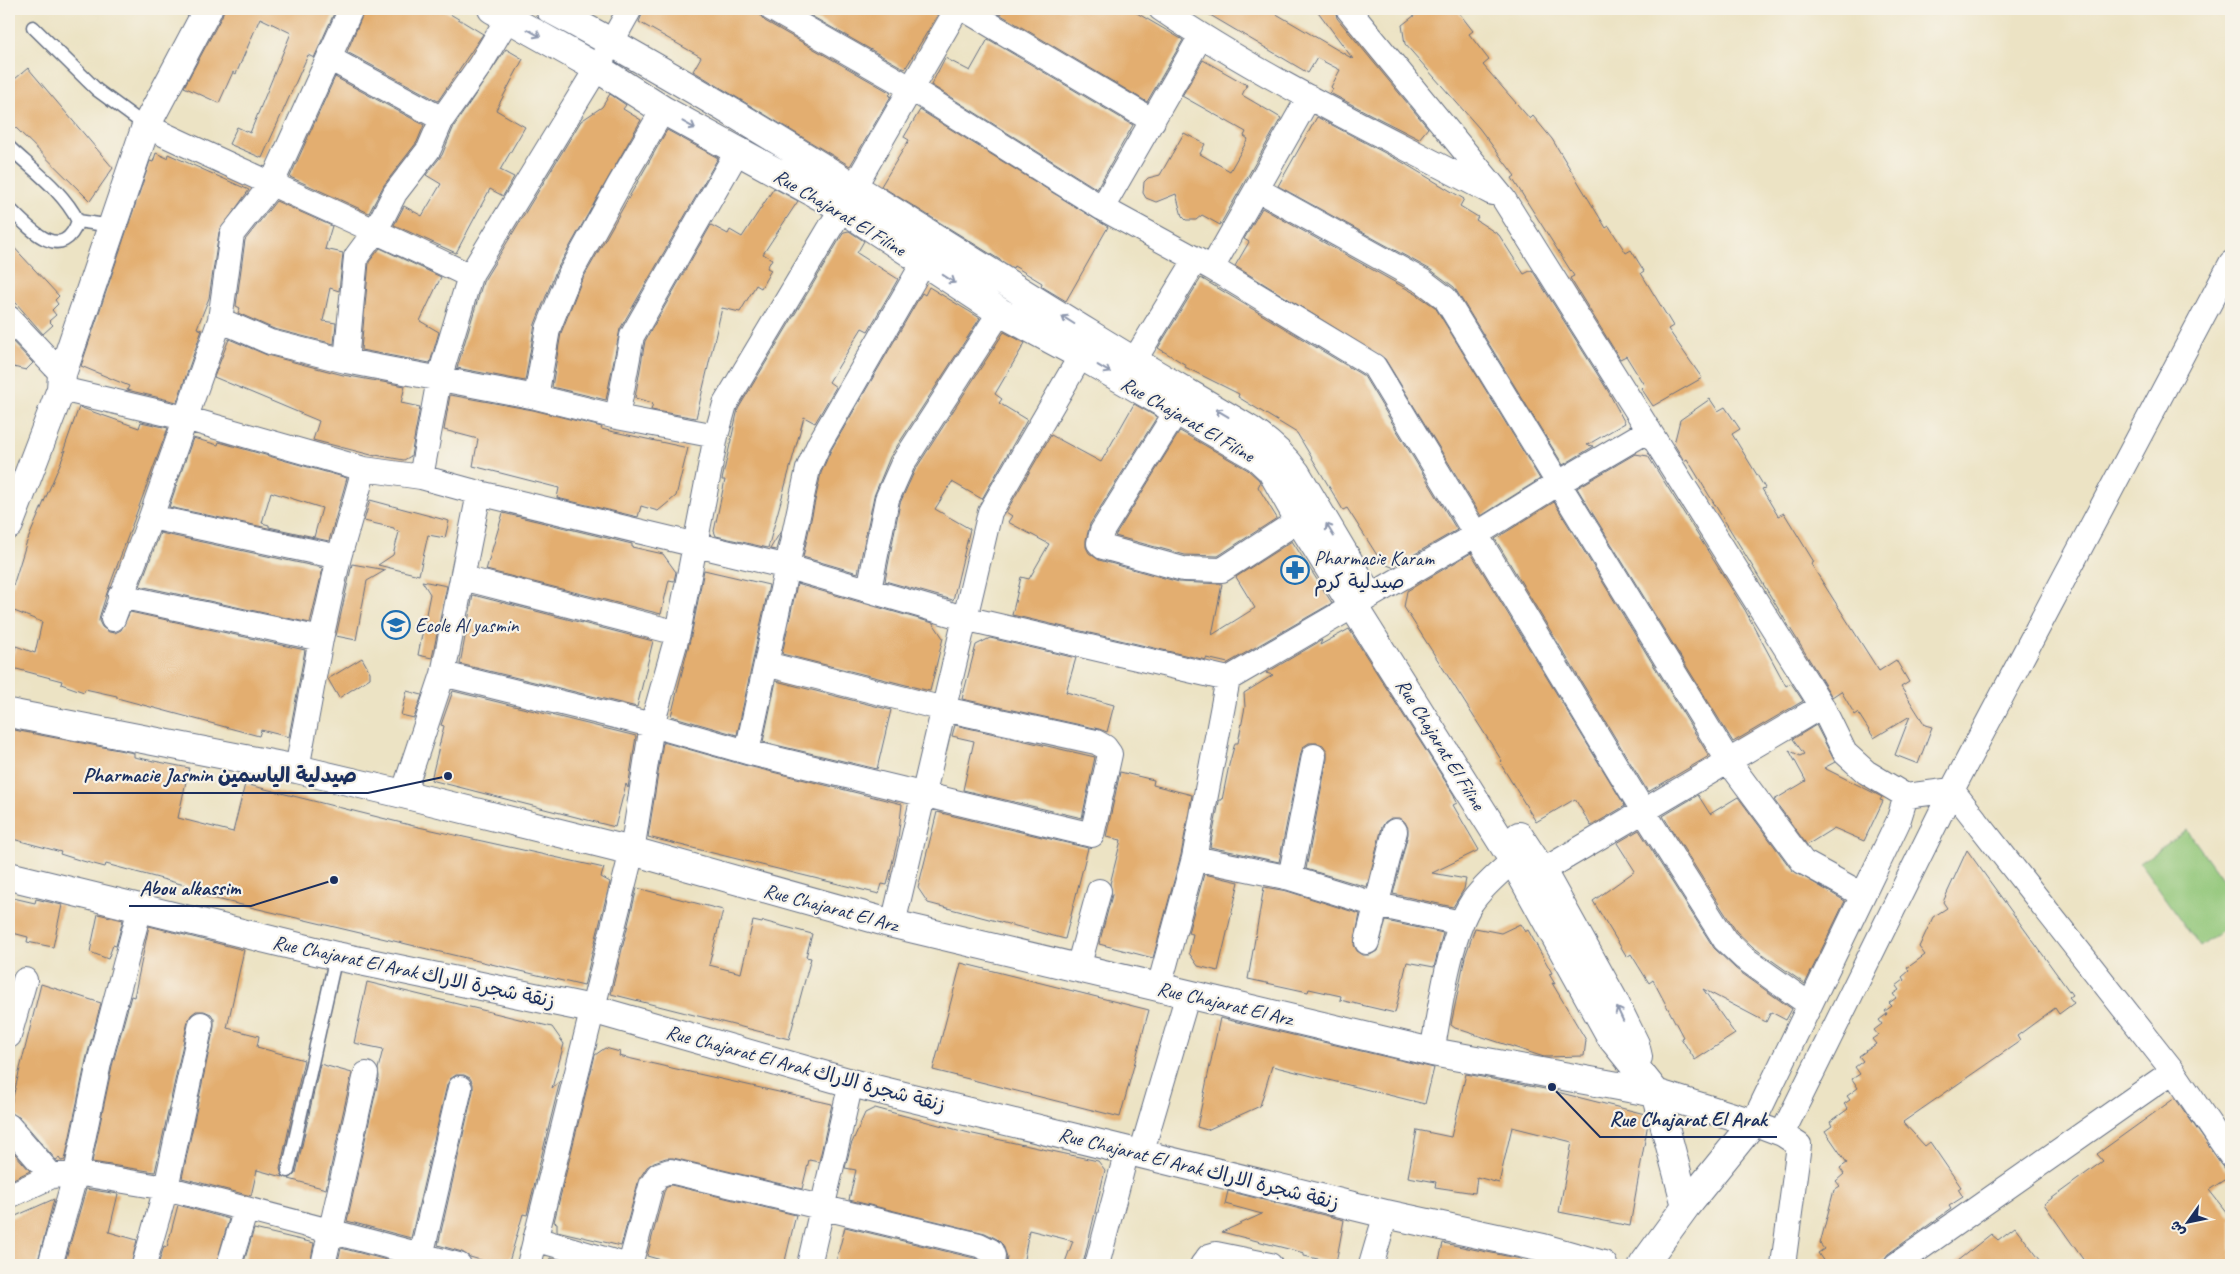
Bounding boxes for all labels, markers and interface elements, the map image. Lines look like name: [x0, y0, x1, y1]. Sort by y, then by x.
one-way arrow: [527, 28, 542, 38]
one-way arrow: [681, 120, 696, 130]
street label: Rue Chajarat El Filine: [769, 163, 912, 263]
one-way arrow: [942, 274, 956, 284]
one-way arrow: [1061, 315, 1075, 325]
one-way arrow: [1097, 365, 1111, 375]
street label: Rue Chajarat El Filine: [1117, 371, 1260, 468]
one-way arrow: [1215, 407, 1229, 417]
one-way arrow: [1324, 523, 1334, 537]
place label: Pharmacie Karam صيدلية كرم: [1314, 546, 1435, 597]
pharmacy icon: Pharmacie Karam صيدلية كرم: [1280, 555, 1310, 585]
school or university icon: Ecole Al yasmin: [381, 610, 411, 640]
place label: Ecole Al yasmin: [415, 613, 519, 638]
street label: Rue Chajarat El Filine: [1390, 674, 1492, 816]
callout: Pharmacie Jasmin صيدلية الياسمين: [73, 757, 368, 793]
text: Pharmacie Jasmin صيدلية الياسمين: [83, 762, 357, 788]
callout: Abou alkassim: [129, 870, 251, 906]
text: Abou alkassim: [139, 875, 242, 901]
street label: Rue Chajarat El Arz: [761, 878, 903, 938]
street label: Rue Chajarat El Arak زنقة شجرة الاراك: [270, 929, 557, 1014]
street label: Rue Chajarat El Arz: [1155, 976, 1297, 1032]
one-way arrow: [1615, 1007, 1625, 1022]
street label: Rue Chajarat El Arak زنقة شجرة الاراك: [664, 1019, 948, 1118]
callout: Rue Chajarat El Arak: [1600, 1101, 1777, 1137]
text: Rue Chajarat El Arak: [1609, 1106, 1769, 1132]
street label: Rue Chajarat El Arak زنقة شجرة الاراك: [1056, 1122, 1342, 1215]
north arrow: [2162, 1196, 2212, 1246]
text: ش: [2166, 1218, 2189, 1240]

